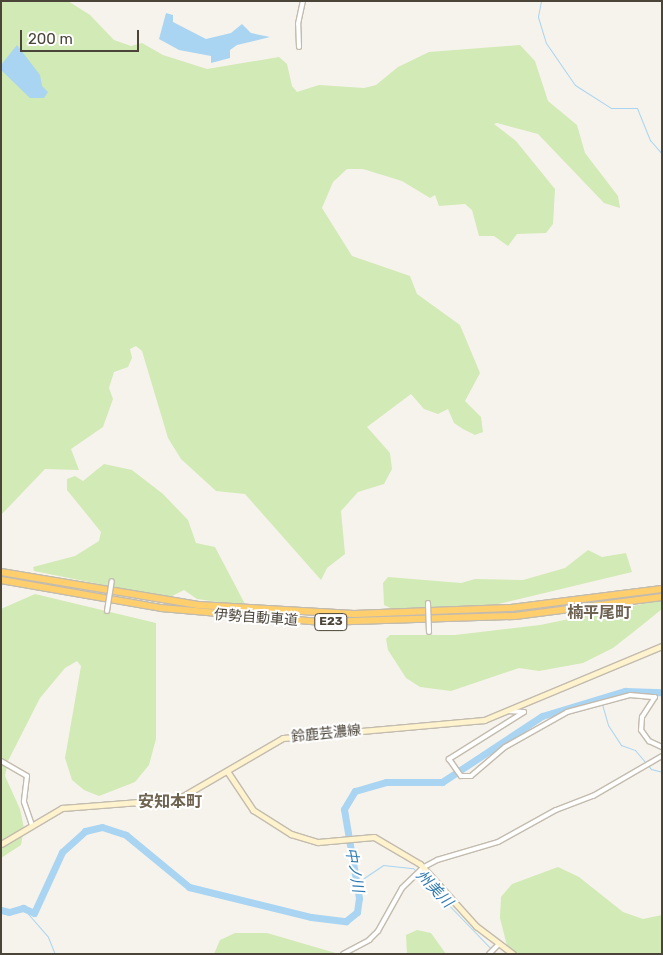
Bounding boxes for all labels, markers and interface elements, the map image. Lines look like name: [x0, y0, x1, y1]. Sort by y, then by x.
scale bar: [22, 20, 141, 52]
text: 200 m: [28, 30, 73, 48]
district label: 楠平尾町: [567, 603, 631, 623]
street label: 伊勢自動車道: [214, 607, 298, 629]
road number: E23: [314, 612, 348, 632]
street label: 鈴鹿芸濃線: [290, 722, 362, 746]
district label: 安知本町: [138, 792, 202, 812]
water label: 中ノ川: [341, 846, 367, 894]
water label: 州美川: [412, 867, 456, 911]

